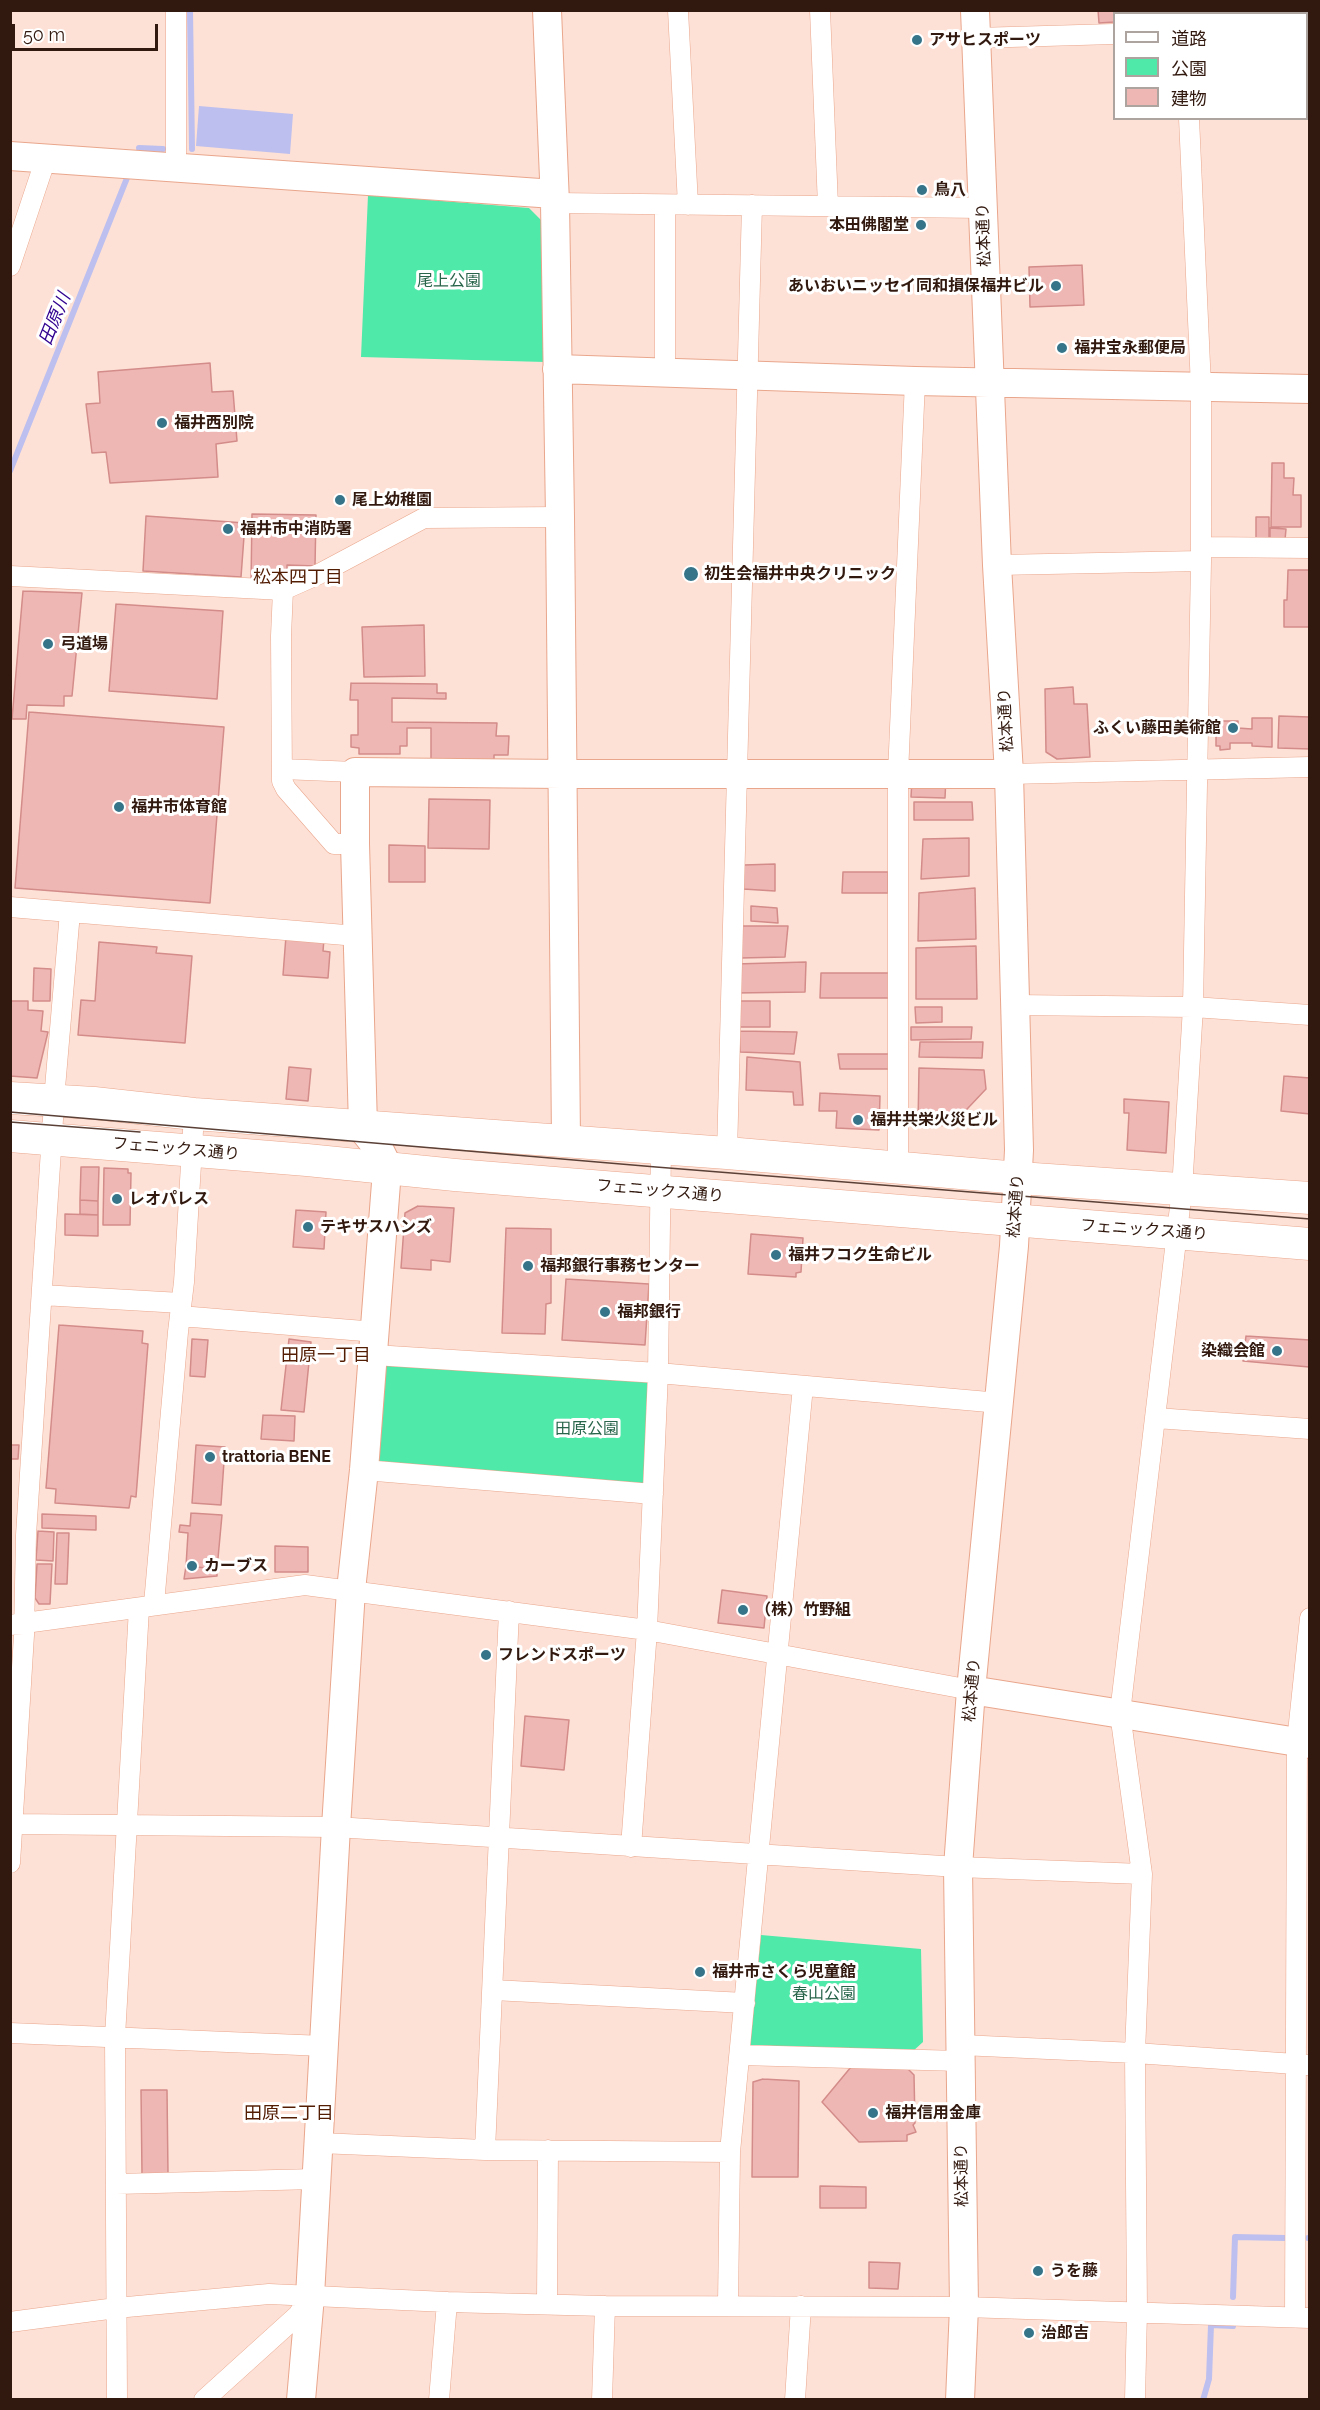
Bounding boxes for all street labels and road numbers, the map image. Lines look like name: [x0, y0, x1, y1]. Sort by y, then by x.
street label: 松本通り: [973, 203, 995, 267]
street label: 松本通り: [995, 688, 1017, 752]
street label: フェニックス通り: [111, 1134, 241, 1164]
street label: 松本通り: [1004, 1173, 1028, 1239]
street label: フェニックス通り: [595, 1176, 725, 1206]
street label: フェニックス通り: [1079, 1216, 1209, 1244]
street label: 松本通り: [960, 1657, 984, 1723]
street label: 松本通り: [952, 2143, 972, 2207]

